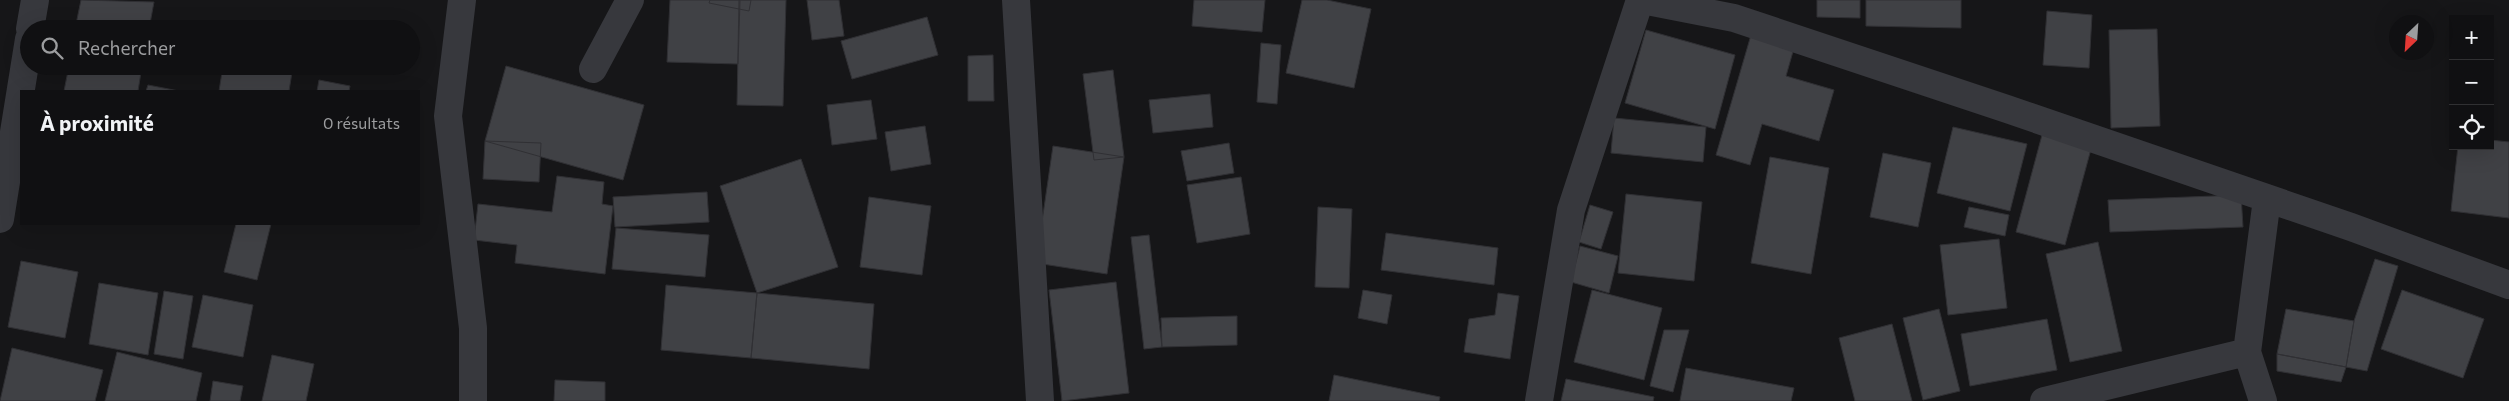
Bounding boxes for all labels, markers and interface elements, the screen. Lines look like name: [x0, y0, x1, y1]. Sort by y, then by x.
north arrow: [2389, 15, 2434, 60]
map controls: [2449, 15, 2494, 150]
button: +: [2449, 15, 2494, 60]
search box: [20, 20, 420, 75]
icon: search: [38, 34, 66, 62]
text: Rechercher: [78, 36, 176, 59]
button: −: [2449, 60, 2494, 105]
button: locate: [2449, 105, 2494, 150]
text: À proximité: [40, 110, 154, 135]
text: 0 résultats: [323, 113, 400, 132]

